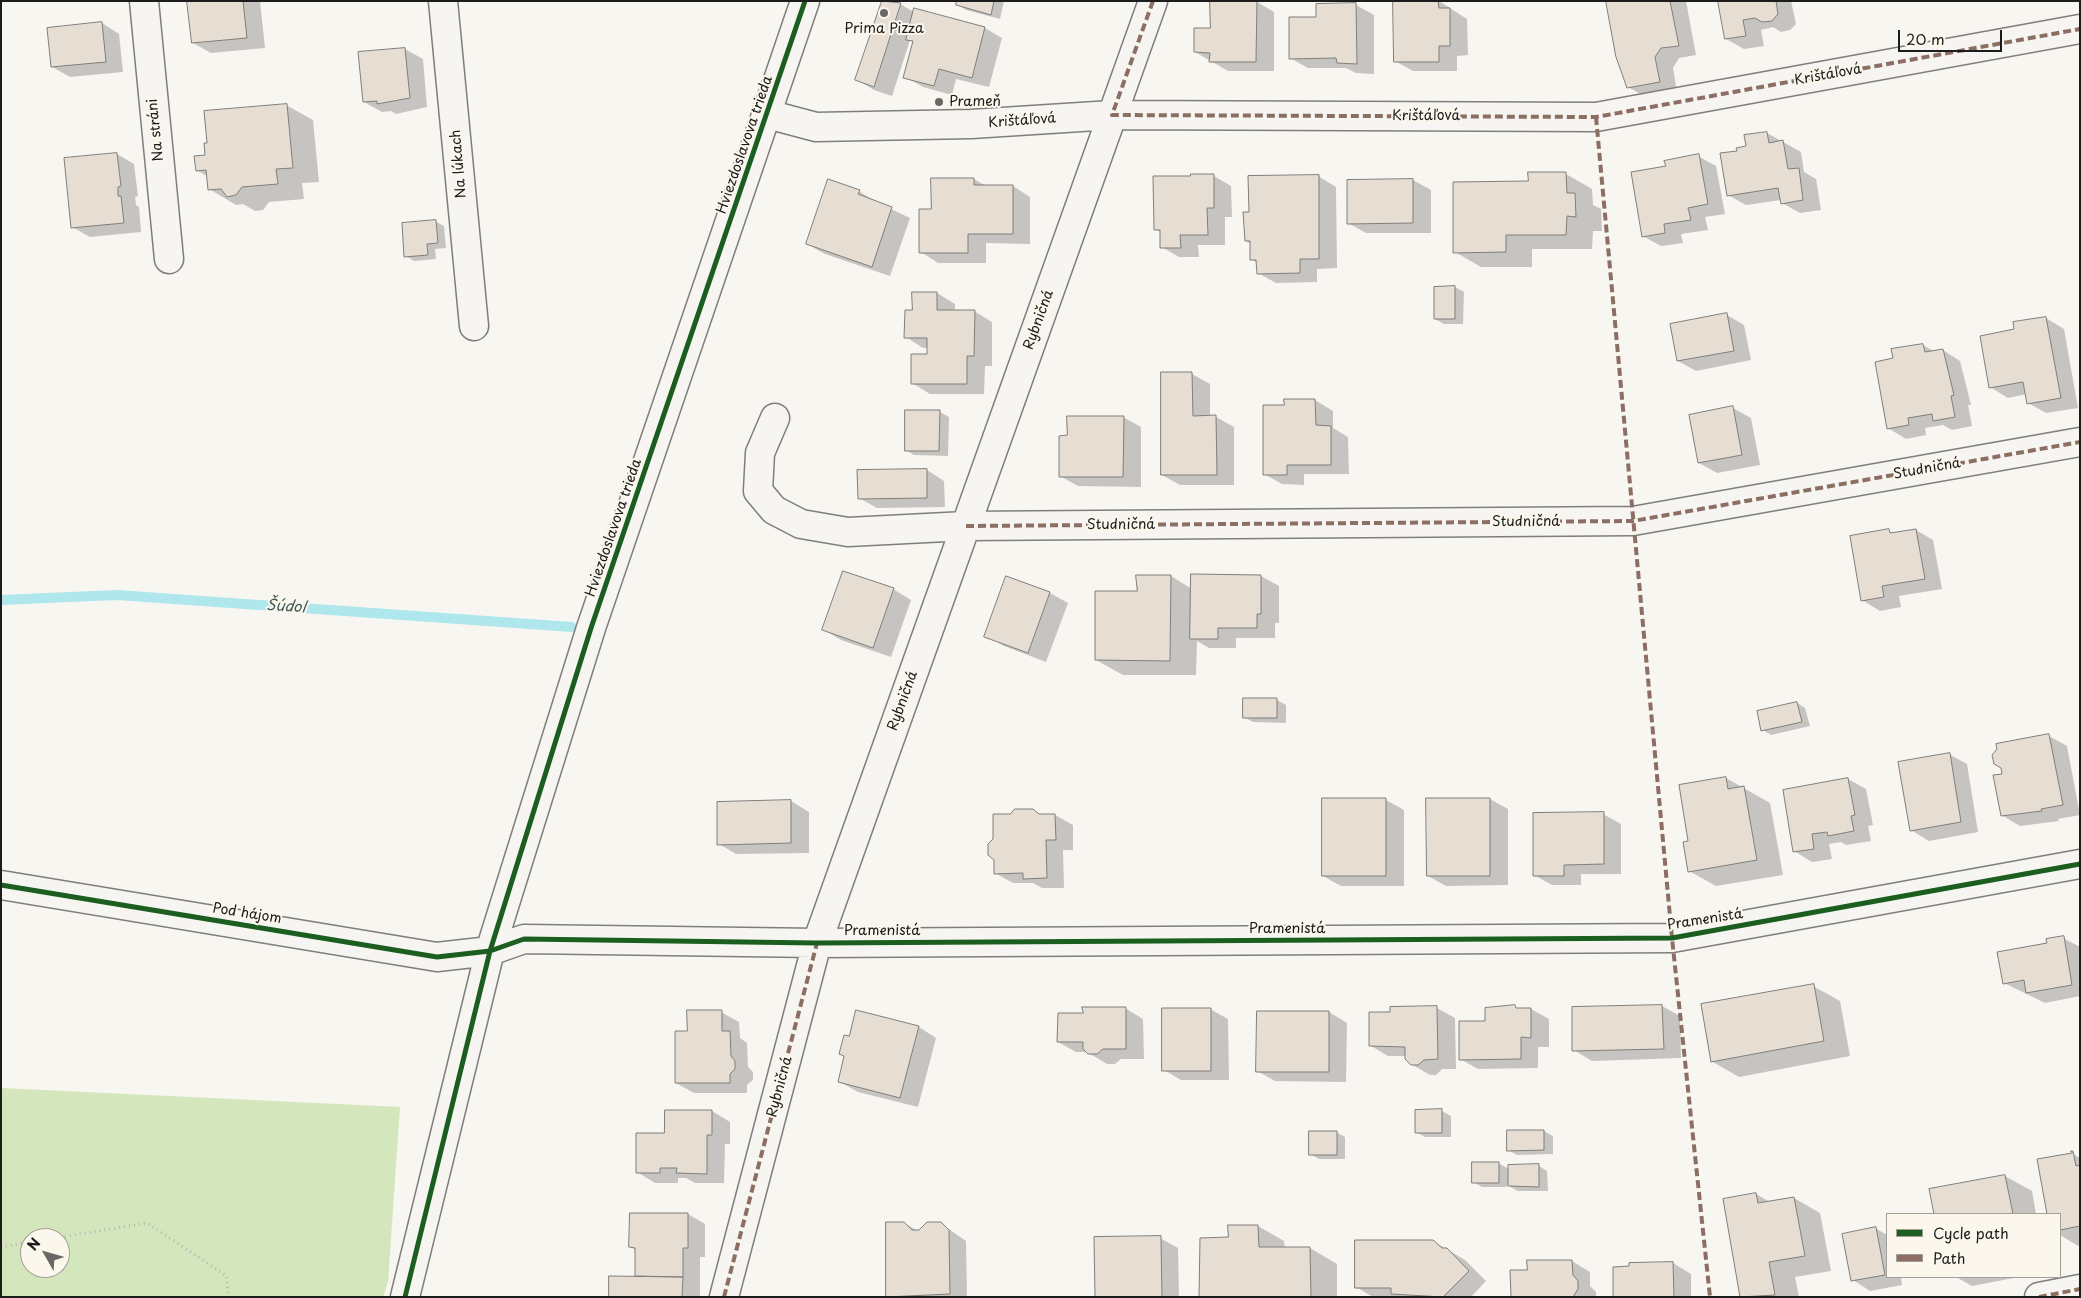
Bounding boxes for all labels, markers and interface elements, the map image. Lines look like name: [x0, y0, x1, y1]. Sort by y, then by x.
marker: Prima Pizza: [878, 7, 890, 19]
scale bar: [1901, 20, 2005, 52]
place label: Prima Pizza: [844, 21, 924, 37]
text: 20 m: [1906, 27, 1945, 50]
street label: Krištáľová: [1793, 61, 1863, 89]
street label: Hviezdoslavova trieda: [713, 74, 777, 216]
place label: Prameň: [949, 94, 1001, 110]
marker: Prameň: [933, 96, 945, 108]
street label: Na stráni: [144, 98, 168, 162]
street label: Krištáľová: [1392, 108, 1460, 124]
street label: Krištáľová: [988, 110, 1056, 132]
street label: Na lúkach: [448, 129, 470, 199]
street label: Rybničná: [1020, 288, 1058, 352]
street label: Studničná: [1892, 455, 1962, 483]
street label: Hviezdoslavova trieda: [582, 457, 646, 599]
street label: Studničná: [1492, 514, 1560, 530]
street label: Studničná: [1087, 517, 1155, 533]
water label: Šúdol: [266, 597, 306, 617]
street label: Rybničná: [884, 669, 922, 733]
street label: Pod hájom: [211, 900, 283, 928]
street label: Pramenistá: [1666, 906, 1744, 934]
street label: Pramenistá: [1249, 921, 1325, 937]
street label: Pramenistá: [844, 923, 920, 939]
street label: Rybničná: [764, 1055, 796, 1119]
legend: [1886, 1213, 2061, 1278]
text: Cycle path: [1933, 1221, 2009, 1244]
north arrow: [20, 1228, 70, 1278]
text: N: [22, 1233, 45, 1255]
text: Path: [1933, 1246, 1965, 1269]

